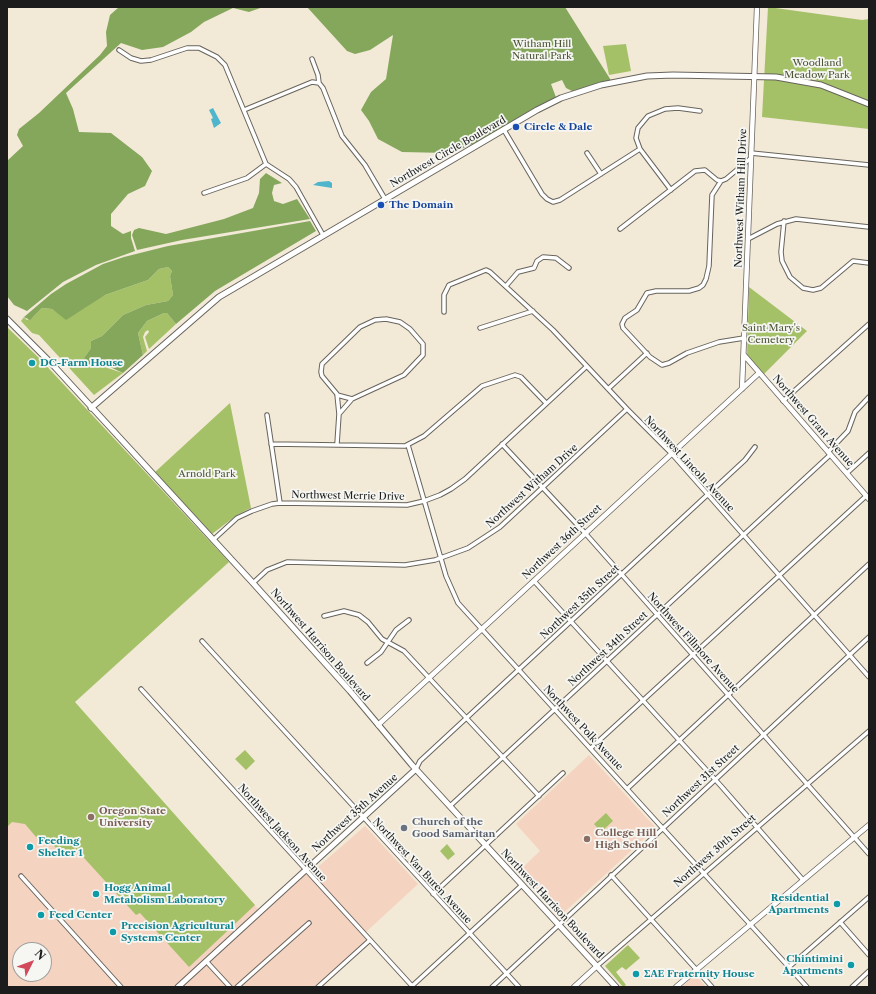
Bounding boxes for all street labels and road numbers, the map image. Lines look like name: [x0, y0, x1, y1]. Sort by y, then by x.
street label: Northwest Circle Boulevard: [388, 114, 508, 190]
street label: Northwest Witham Hill Drive: [733, 128, 749, 268]
street label: Northwest Grant Avenue: [770, 373, 856, 469]
street label: Northwest Lincoln Avenue: [641, 414, 737, 514]
street label: Northwest Witham Drive: [484, 442, 580, 530]
street label: Northwest Merrie Drive: [291, 489, 405, 503]
street label: Northwest 36th Street: [520, 502, 604, 582]
street label: Northwest 35th Street: [538, 562, 622, 642]
street label: Northwest Harrison Boulevard: [268, 586, 372, 704]
street label: Northwest Fillmore Avenue: [645, 590, 741, 696]
street label: Northwest 34th Street: [566, 609, 650, 689]
street label: Northwest Polk Avenue: [541, 683, 625, 773]
street label: Northwest 31st Street: [660, 742, 742, 820]
street label: Northwest 35th Avenue: [310, 771, 400, 855]
street label: Northwest Jackson Avenue: [235, 782, 329, 884]
street label: Northwest 30th Street: [672, 812, 758, 890]
street label: Northwest Van Buren Avenue: [370, 816, 474, 926]
street label: Northwest Harrison Boulevard: [498, 847, 606, 961]

